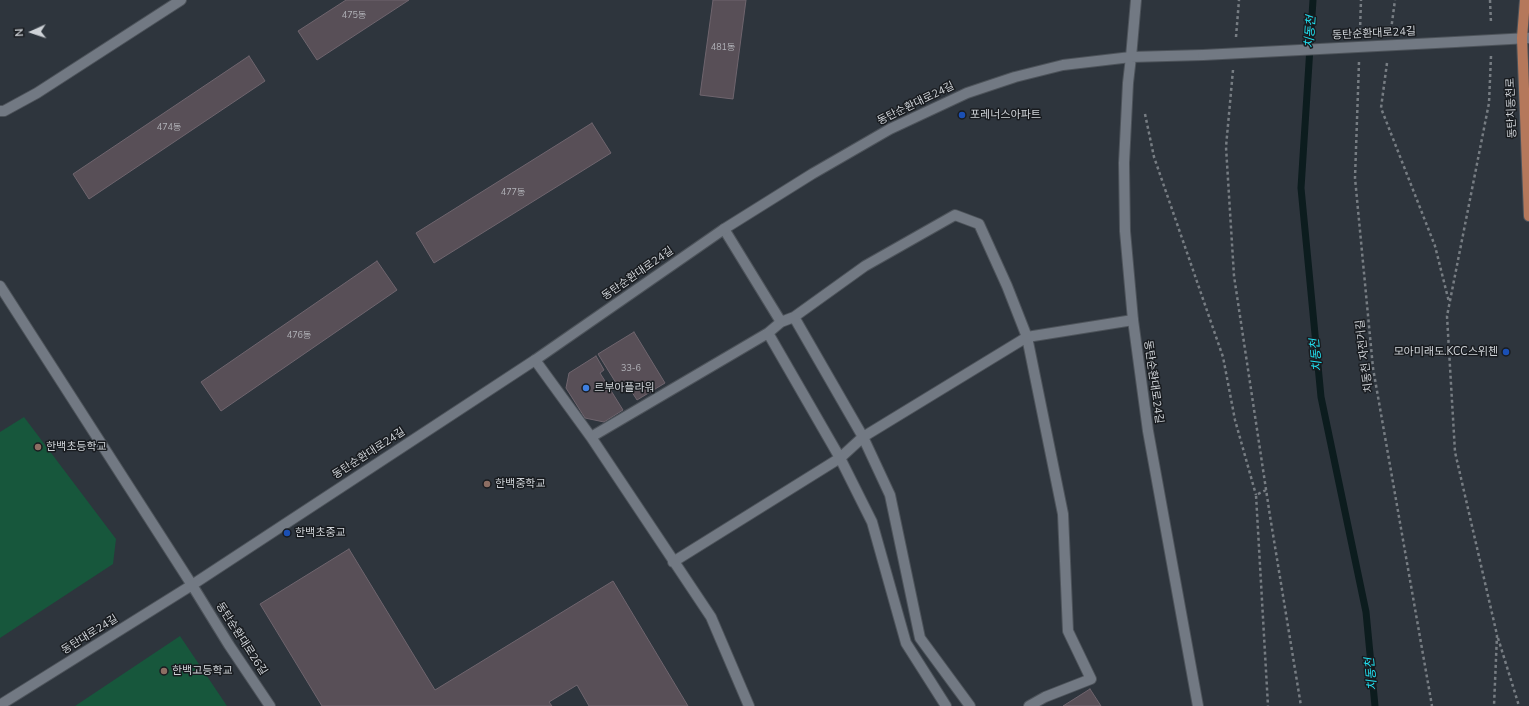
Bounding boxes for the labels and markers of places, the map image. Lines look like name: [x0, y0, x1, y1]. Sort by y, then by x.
place label: 포레너스아파트: [970, 108, 1041, 122]
marker: 포레너스아파트: [957, 110, 967, 120]
place label: 모아미래도.KCC스위첸: [1393, 345, 1498, 359]
marker: 모아미래도.KCC스위첸: [1501, 347, 1511, 357]
place label: 르부아플라워: [594, 381, 655, 395]
marker: 르부아플라워: [581, 383, 591, 393]
place label: 한백초등학교: [46, 440, 107, 454]
marker: 한백초등학교: [33, 442, 43, 452]
place label: 한백중학교: [495, 477, 546, 491]
marker: 한백중학교: [482, 479, 492, 489]
place label: 한백초중교: [295, 526, 346, 540]
marker: 한백초중교: [282, 528, 292, 538]
place label: 한백고등학교: [172, 664, 233, 678]
marker: 한백고등학교: [159, 666, 169, 676]

